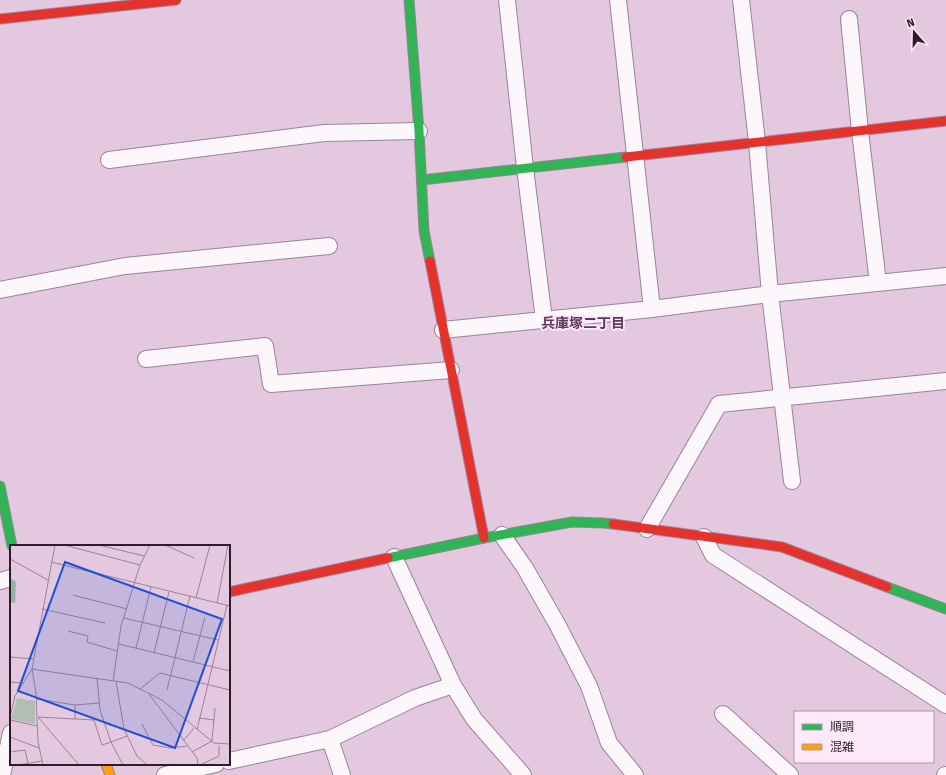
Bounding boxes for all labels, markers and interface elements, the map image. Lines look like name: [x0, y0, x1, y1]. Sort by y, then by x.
north arrow: [894, 12, 934, 52]
text: N: [905, 16, 916, 30]
district label: 兵庫塚二丁目: [541, 315, 625, 332]
inset map: [10, 545, 230, 765]
legend: [794, 711, 934, 763]
text: 順調: [830, 720, 854, 734]
text: 混雑: [830, 740, 854, 754]

